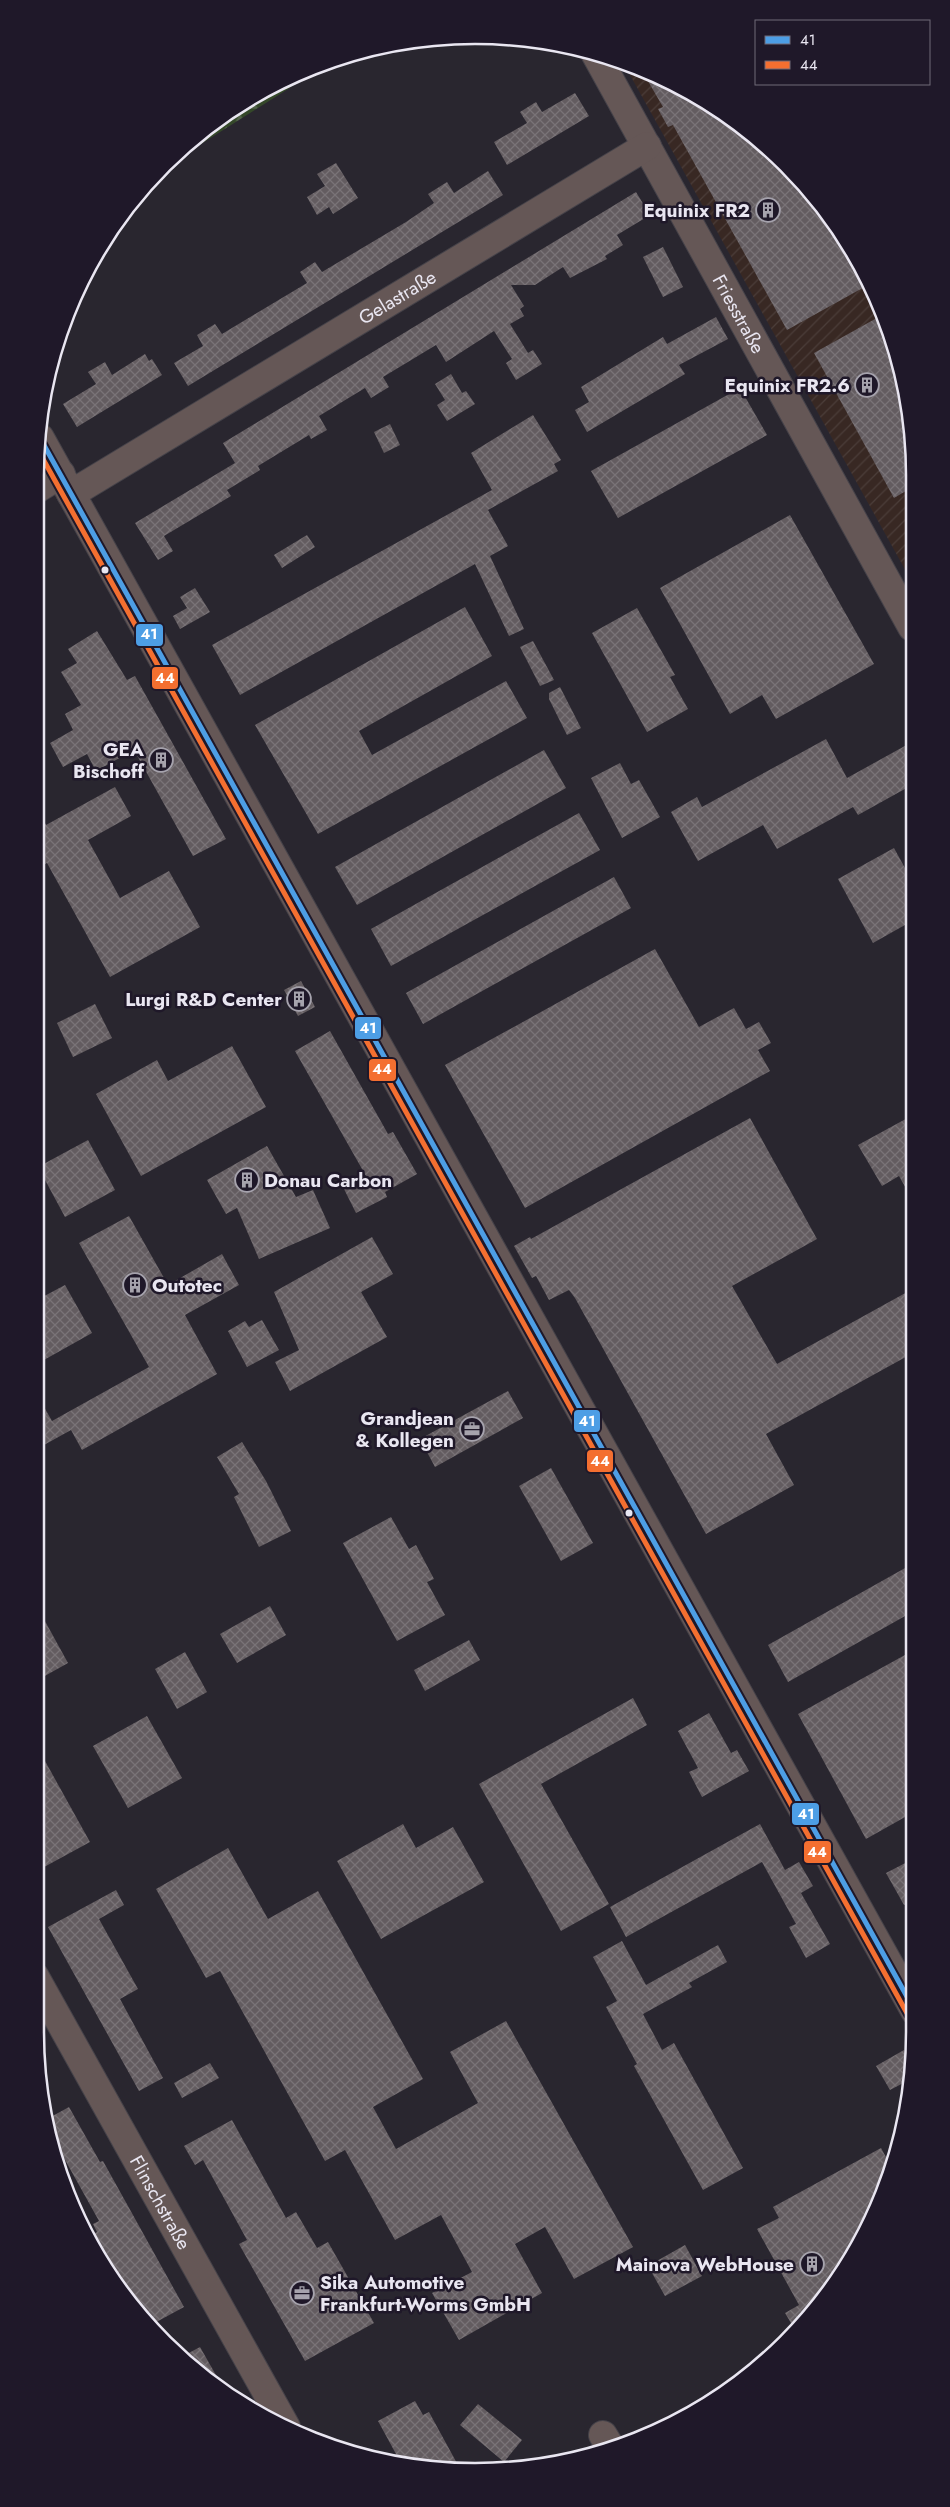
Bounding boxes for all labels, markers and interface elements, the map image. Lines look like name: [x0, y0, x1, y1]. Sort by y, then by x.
legend: [755, 20, 930, 85]
text: 41: [800, 29, 816, 51]
text: 44: [800, 54, 818, 76]
place label: Equinix FR2: [643, 197, 750, 224]
building icon: Equinix FR2: [755, 197, 781, 223]
street label: Gelastraße: [353, 263, 442, 331]
street label: Friesstraße: [706, 270, 771, 359]
place label: Equinix FR2.6: [725, 372, 850, 399]
building icon: Equinix FR2.6: [854, 372, 880, 398]
unlabelled marker: [100, 565, 110, 575]
line badge: 41: [135, 623, 164, 647]
text: 41: [141, 624, 157, 644]
line badge: 44: [151, 666, 179, 690]
text: 44: [155, 668, 175, 688]
place label: GEA Bischoff: [73, 736, 145, 785]
building icon: GEA Bischoff: [148, 747, 174, 773]
place label: Lurgi R&D Center: [125, 986, 282, 1013]
building icon: Lurgi R&D Center: [286, 986, 312, 1012]
line badge: 41: [354, 1016, 382, 1040]
text: 41: [360, 1018, 376, 1038]
line badge: 44: [368, 1058, 397, 1082]
text: 44: [372, 1059, 392, 1079]
building icon: Donau Carbon: [234, 1167, 260, 1193]
place label: Donau Carbon: [264, 1167, 392, 1194]
building icon: Outotec: [122, 1272, 148, 1298]
place label: Outotec: [152, 1272, 222, 1299]
place label: Grandjean & Kollegen: [356, 1405, 454, 1454]
line badge: 41: [573, 1409, 601, 1433]
text: 41: [579, 1411, 595, 1431]
office icon: Grandjean & Kollegen: [459, 1416, 485, 1442]
line badge: 44: [586, 1449, 614, 1473]
text: 44: [590, 1451, 610, 1471]
unlabelled marker: [624, 1508, 634, 1518]
line badge: 41: [791, 1802, 820, 1826]
text: 41: [798, 1804, 814, 1824]
line badge: 44: [803, 1840, 832, 1864]
text: 44: [807, 1842, 827, 1862]
street label: Flinschstraße: [123, 2151, 197, 2255]
place label: Mainova WebHouse: [616, 2251, 794, 2278]
building icon: Mainova WebHouse: [799, 2251, 825, 2277]
place label: Sika Automotive Frankfurt-Worms GmbH: [320, 2269, 531, 2318]
office icon: Sika Automotive Frankfurt-Worms GmbH: [289, 2280, 315, 2306]

